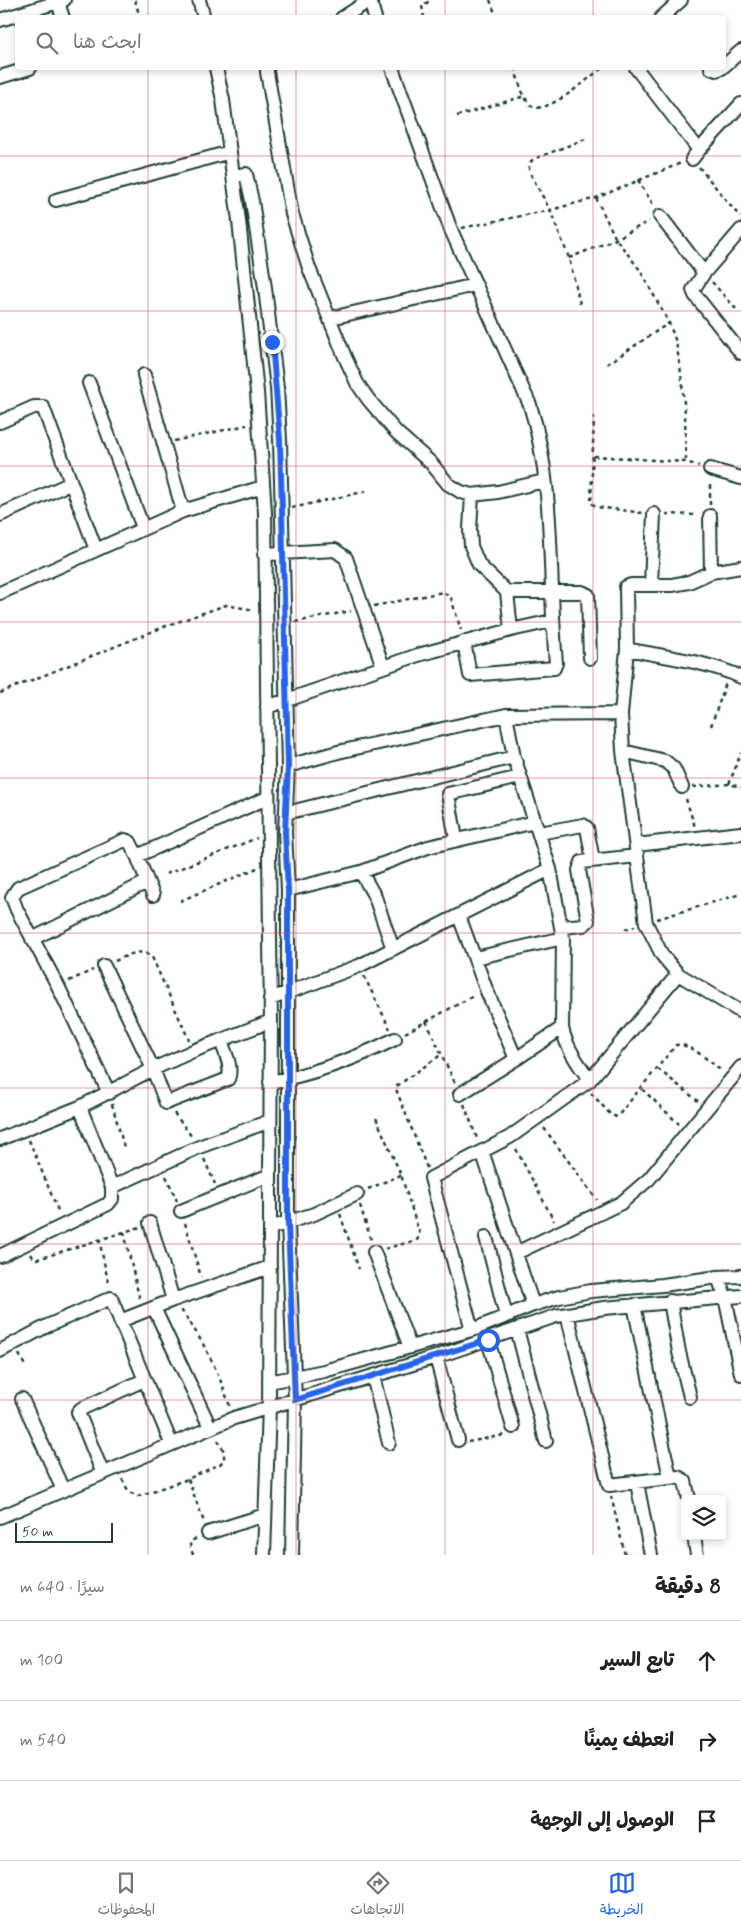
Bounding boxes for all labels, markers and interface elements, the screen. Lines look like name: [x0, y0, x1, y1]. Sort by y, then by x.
search box: [15, 15, 726, 70]
icon: search: [33, 29, 61, 57]
text: ابحث هنا: [73, 30, 142, 55]
route end: [261, 331, 284, 354]
route start: [477, 1329, 500, 1352]
map controls: [681, 1495, 726, 1540]
button: layers: [681, 1495, 726, 1540]
scale bar: [15, 1520, 112, 1543]
text: 50 m: [22, 1523, 53, 1541]
text: 8 دقيقة: [655, 1573, 721, 1601]
text: سيرًا · 640 m: [20, 1577, 105, 1598]
icon: ahead: [693, 1647, 721, 1675]
text: تابع السير: [601, 1648, 674, 1673]
text: 100 m: [20, 1650, 63, 1671]
icon: right: [693, 1727, 721, 1755]
text: انعطف يمينًا: [584, 1728, 674, 1753]
text: 540 m: [20, 1730, 66, 1751]
icon: arrive: [693, 1807, 721, 1835]
text: الوصول إلى الوجهة: [530, 1808, 674, 1833]
tab: المحفوظات: [98, 1869, 155, 1922]
tab: الاتجاهات: [350, 1869, 405, 1922]
tab: الخريطة: [600, 1869, 643, 1922]

